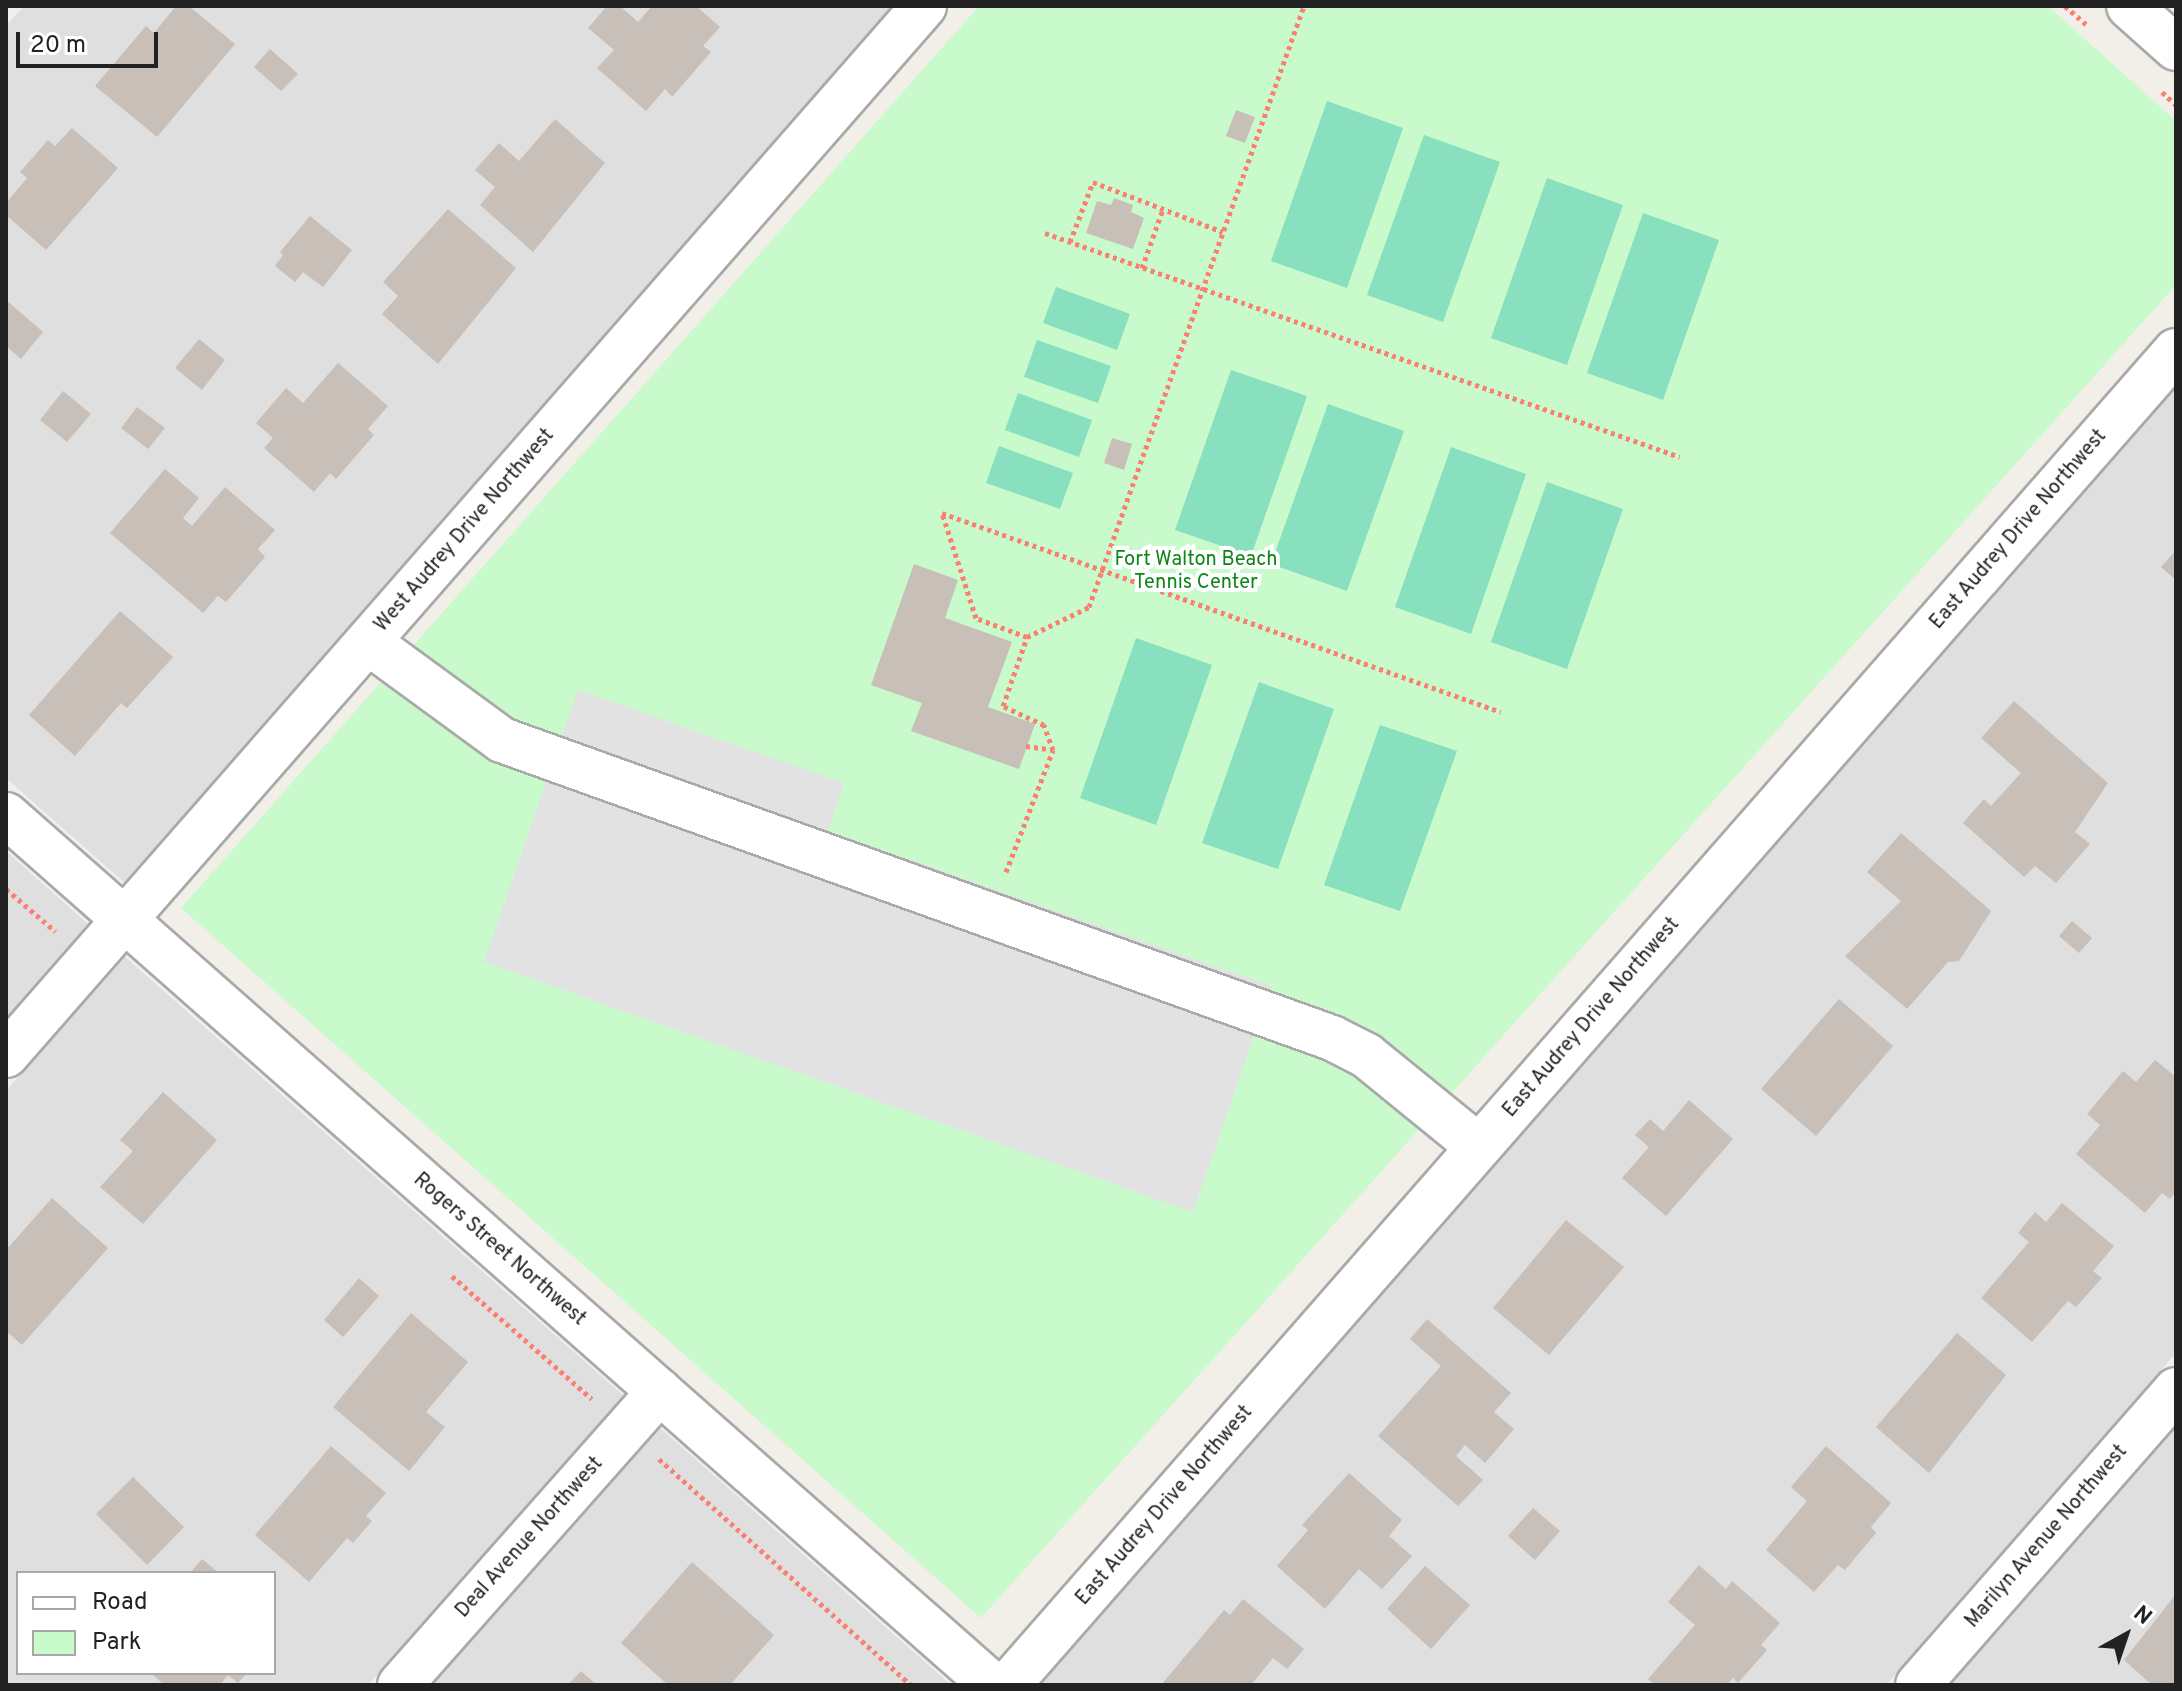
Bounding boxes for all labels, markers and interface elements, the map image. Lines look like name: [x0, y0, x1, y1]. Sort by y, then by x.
scale bar: [20, 16, 162, 66]
text: 20 m: [30, 31, 86, 61]
street label: West Audrey Drive Northwest: [370, 424, 560, 638]
street label: East Audrey Drive Northwest: [1925, 425, 2113, 635]
park label: Fort Walton Beach Tennis Center: [1114, 549, 1278, 596]
street label: East Audrey Drive Northwest: [1498, 913, 1686, 1123]
street label: Rogers Street Northwest: [408, 1169, 590, 1331]
street label: East Audrey Drive Northwest: [1071, 1401, 1259, 1611]
street label: Marilyn Avenue Northwest: [1961, 1440, 2133, 1634]
street label: Deal Avenue Northwest: [451, 1452, 609, 1624]
legend: [16, 1571, 276, 1675]
text: Road: [92, 1588, 148, 1618]
north arrow: [2086, 1595, 2166, 1675]
text: N: [2127, 1601, 2156, 1632]
text: Park: [92, 1628, 142, 1658]

